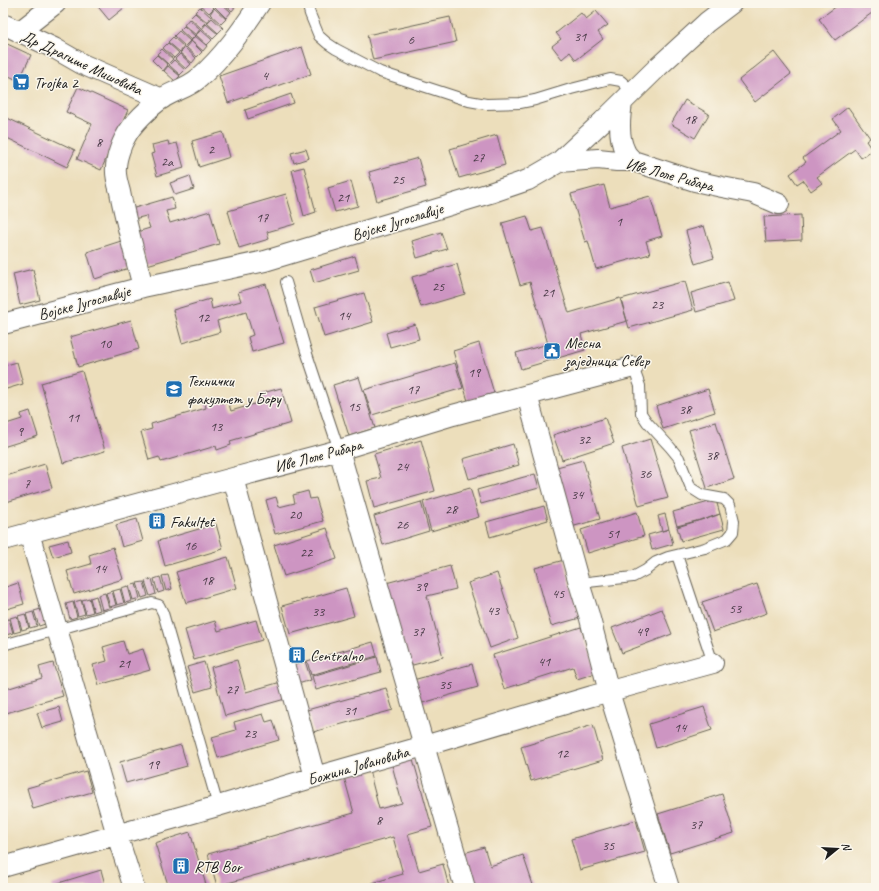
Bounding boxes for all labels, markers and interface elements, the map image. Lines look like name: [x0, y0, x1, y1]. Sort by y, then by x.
street label: Др Драгише Мишовића: [18, 26, 146, 100]
house number: 31: [574, 28, 587, 45]
house number: 6: [408, 31, 415, 48]
house number: 4: [262, 67, 270, 84]
supermarket icon: Trojka 2: [11, 72, 31, 92]
place label: Trojka 2: [34, 73, 80, 93]
house number: 18: [684, 111, 698, 128]
house number: 8: [96, 134, 104, 151]
house number: 2: [208, 141, 216, 158]
house number: 27: [472, 149, 485, 166]
house number: 2a: [161, 153, 174, 170]
street label: Иве Лоле Рибара: [624, 154, 717, 197]
house number: 25: [392, 171, 405, 188]
house number: 21: [337, 189, 350, 206]
street label: Војске Југославије: [349, 198, 447, 245]
house number: 17: [256, 209, 269, 226]
house number: 1: [616, 213, 623, 230]
house number: 25: [432, 278, 445, 295]
street label: Војске Југославије: [36, 281, 134, 325]
house number: 21: [542, 284, 555, 301]
house number: 23: [651, 296, 665, 313]
house number: 14: [338, 307, 352, 324]
house number: 12: [197, 309, 211, 326]
place label: Месна заједница Север: [563, 333, 650, 371]
house number: 10: [99, 335, 113, 352]
public building icon: Месна заједница Север: [542, 341, 562, 361]
house number: 19: [468, 364, 482, 381]
place label: Технички факултет у Бору: [187, 371, 282, 409]
school or university icon: Технички факултет у Бору: [164, 379, 184, 399]
house number: 17: [407, 381, 420, 398]
house number: 15: [348, 398, 361, 415]
house number: 38: [679, 401, 693, 418]
house number: 11: [67, 409, 80, 426]
house number: 13: [210, 418, 224, 435]
house number: 9: [17, 423, 25, 440]
house number: 32: [578, 431, 592, 448]
street label: Иве Лоле Рибара: [272, 434, 366, 477]
house number: 38: [706, 447, 720, 464]
house number: 24: [396, 458, 410, 475]
house number: 36: [639, 465, 652, 482]
house number: 7: [24, 475, 31, 492]
house number: 34: [571, 486, 585, 503]
house number: 28: [445, 501, 459, 518]
house number: 20: [289, 506, 303, 523]
building icon: Fakultet: [147, 511, 167, 531]
place label: Fakultet: [170, 512, 216, 532]
house number: 26: [396, 516, 409, 533]
house number: 51: [607, 525, 620, 542]
house number: 16: [184, 537, 197, 554]
house number: 22: [300, 544, 314, 561]
house number: 14: [94, 560, 108, 577]
house number: 18: [201, 572, 215, 589]
house number: 39: [415, 578, 429, 595]
house number: 45: [552, 585, 565, 602]
house number: 53: [729, 600, 743, 617]
house number: 43: [487, 602, 501, 619]
house number: 33: [312, 603, 326, 620]
house number: 37: [412, 623, 425, 640]
house number: 49: [636, 623, 650, 640]
building icon: Centralno: [287, 645, 307, 665]
place label: Centralno: [310, 646, 364, 666]
house number: 41: [538, 653, 551, 670]
house number: 21: [118, 655, 131, 672]
house number: 35: [439, 676, 452, 693]
house number: 27: [226, 681, 239, 698]
house number: 31: [344, 702, 357, 719]
house number: 14: [674, 719, 688, 736]
house number: 23: [244, 725, 258, 742]
street label: Божина Јовановића: [305, 742, 412, 790]
house number: 12: [556, 745, 570, 762]
house number: 19: [147, 756, 161, 773]
house number: 8: [376, 812, 384, 829]
house number: 37: [690, 816, 703, 833]
north arrow: [817, 829, 857, 869]
house number: 35: [602, 837, 615, 854]
text: N: [839, 841, 855, 853]
building icon: RTB Bor: [171, 856, 191, 876]
place label: RTB Bor: [194, 857, 244, 877]

